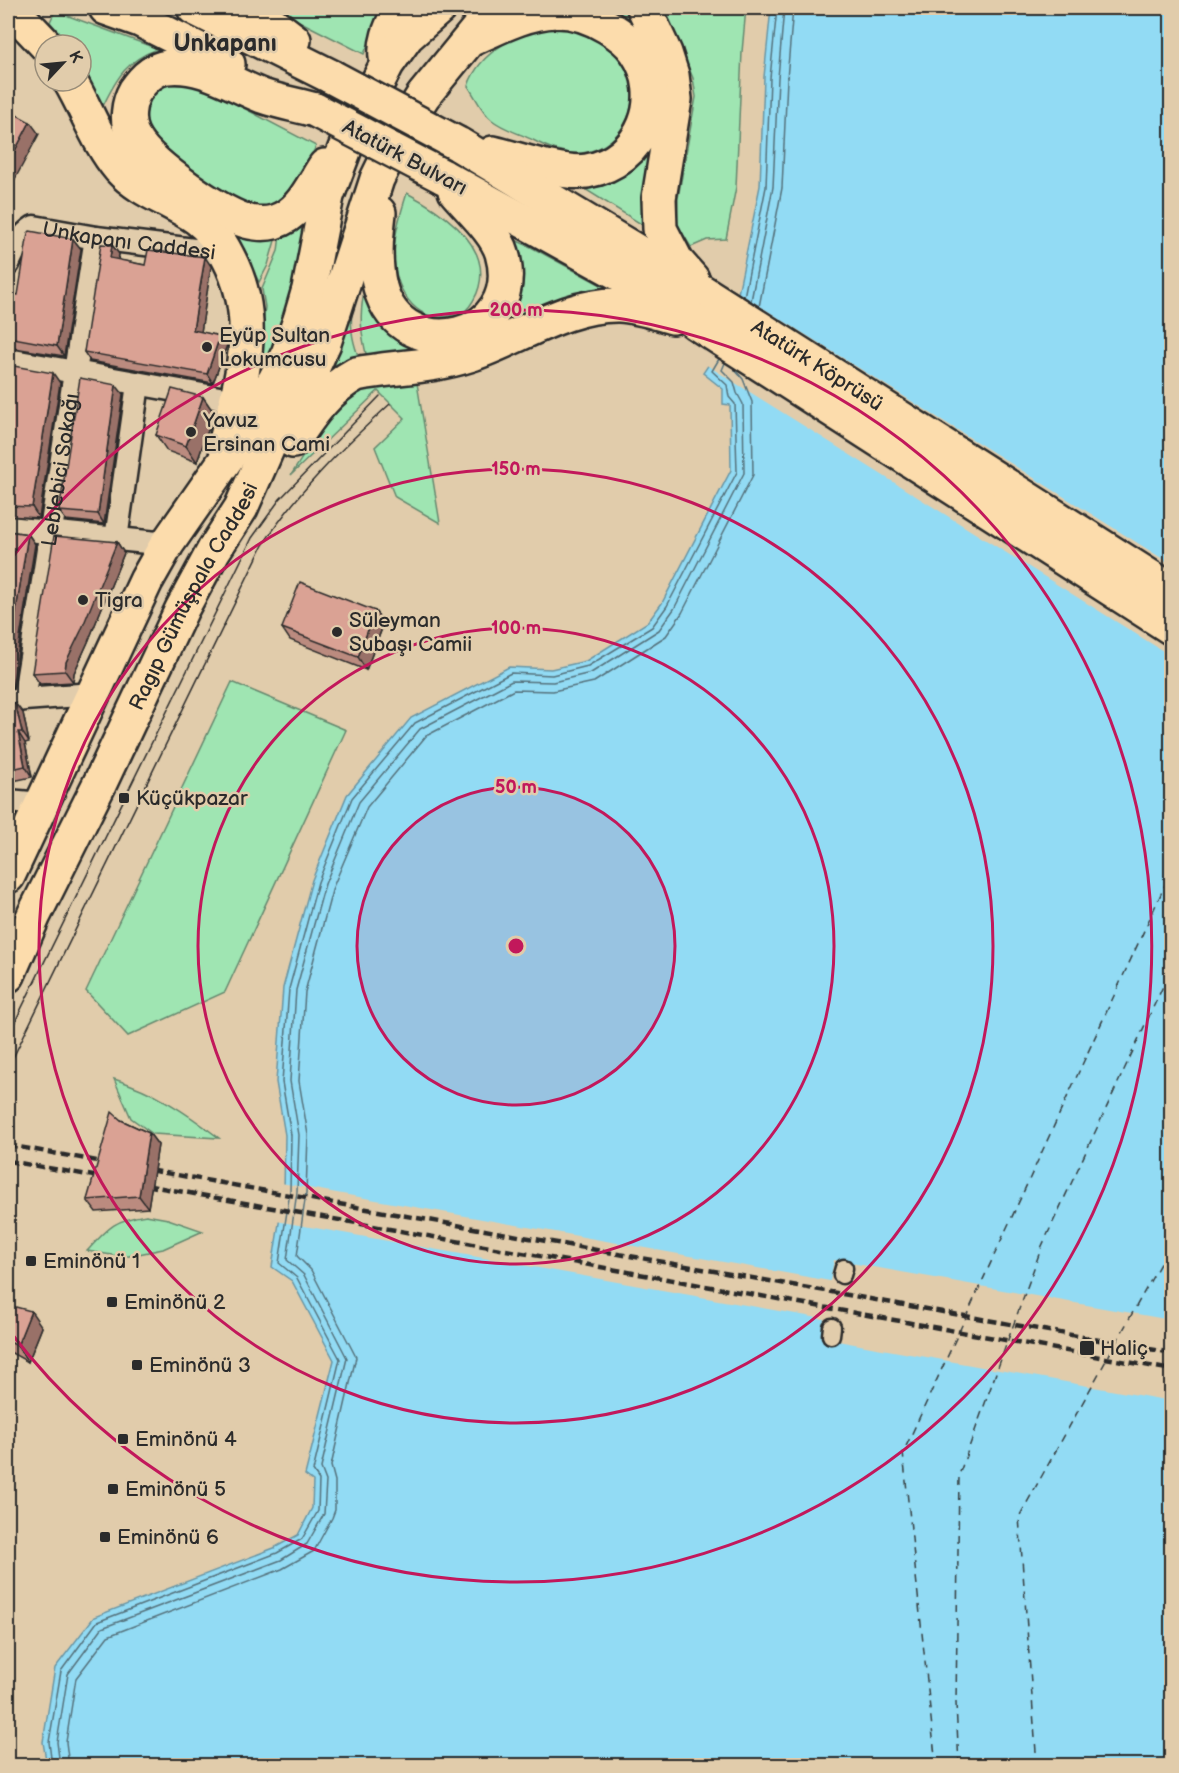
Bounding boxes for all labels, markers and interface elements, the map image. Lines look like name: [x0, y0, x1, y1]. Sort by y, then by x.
district label: Unkapanı: [173, 29, 277, 58]
north arrow: [33, 33, 93, 93]
text: K: [64, 48, 86, 66]
street label: Atatürk Bulvarı: [338, 114, 471, 201]
street label: Unkapanı Caddesi: [41, 217, 217, 265]
text: 200 m: [489, 300, 543, 321]
street label: Atatürk Köprüsü: [747, 314, 888, 417]
place label: Eyüp Sultan Lokumcusu: [219, 323, 330, 372]
marker: Eyüp Sultan Lokumcusu: [200, 340, 214, 354]
street label: Leblebici Sokağı: [37, 392, 85, 548]
place label: Yavuz Ersinan Cami: [202, 408, 330, 457]
marker: Yavuz Ersinan Cami: [184, 425, 198, 439]
text: 150 m: [491, 459, 541, 480]
street label: Ragıp Gümüşpala Caddesi: [124, 479, 264, 714]
place label: Tigra: [95, 588, 143, 613]
marker: Tigra: [76, 593, 90, 607]
place label: Süleyman Subaşı Camii: [349, 608, 472, 657]
text: 100 m: [491, 618, 541, 639]
marker: Süleyman Subaşı Camii: [330, 625, 344, 639]
text: 50 m: [495, 777, 537, 798]
place label: Küçükpazar: [136, 786, 248, 811]
marker: Küçükpazar: [117, 791, 131, 805]
centre of rings: [506, 936, 526, 956]
place label: Eminönü 1: [43, 1249, 140, 1274]
marker: Eminönü 1: [24, 1254, 38, 1268]
place label: Eminönü 2: [124, 1290, 226, 1315]
marker: Eminönü 2: [105, 1295, 119, 1309]
place label: Haliç: [1100, 1336, 1148, 1361]
marker: Haliç: [1078, 1339, 1096, 1357]
place label: Eminönü 3: [149, 1353, 251, 1378]
marker: Eminönü 3: [130, 1358, 144, 1372]
place label: Eminönü 4: [135, 1427, 237, 1452]
marker: Eminönü 4: [116, 1432, 130, 1446]
place label: Eminönü 5: [125, 1477, 226, 1502]
marker: Eminönü 5: [106, 1482, 120, 1496]
place label: Eminönü 6: [117, 1525, 219, 1550]
marker: Eminönü 6: [98, 1530, 112, 1544]

